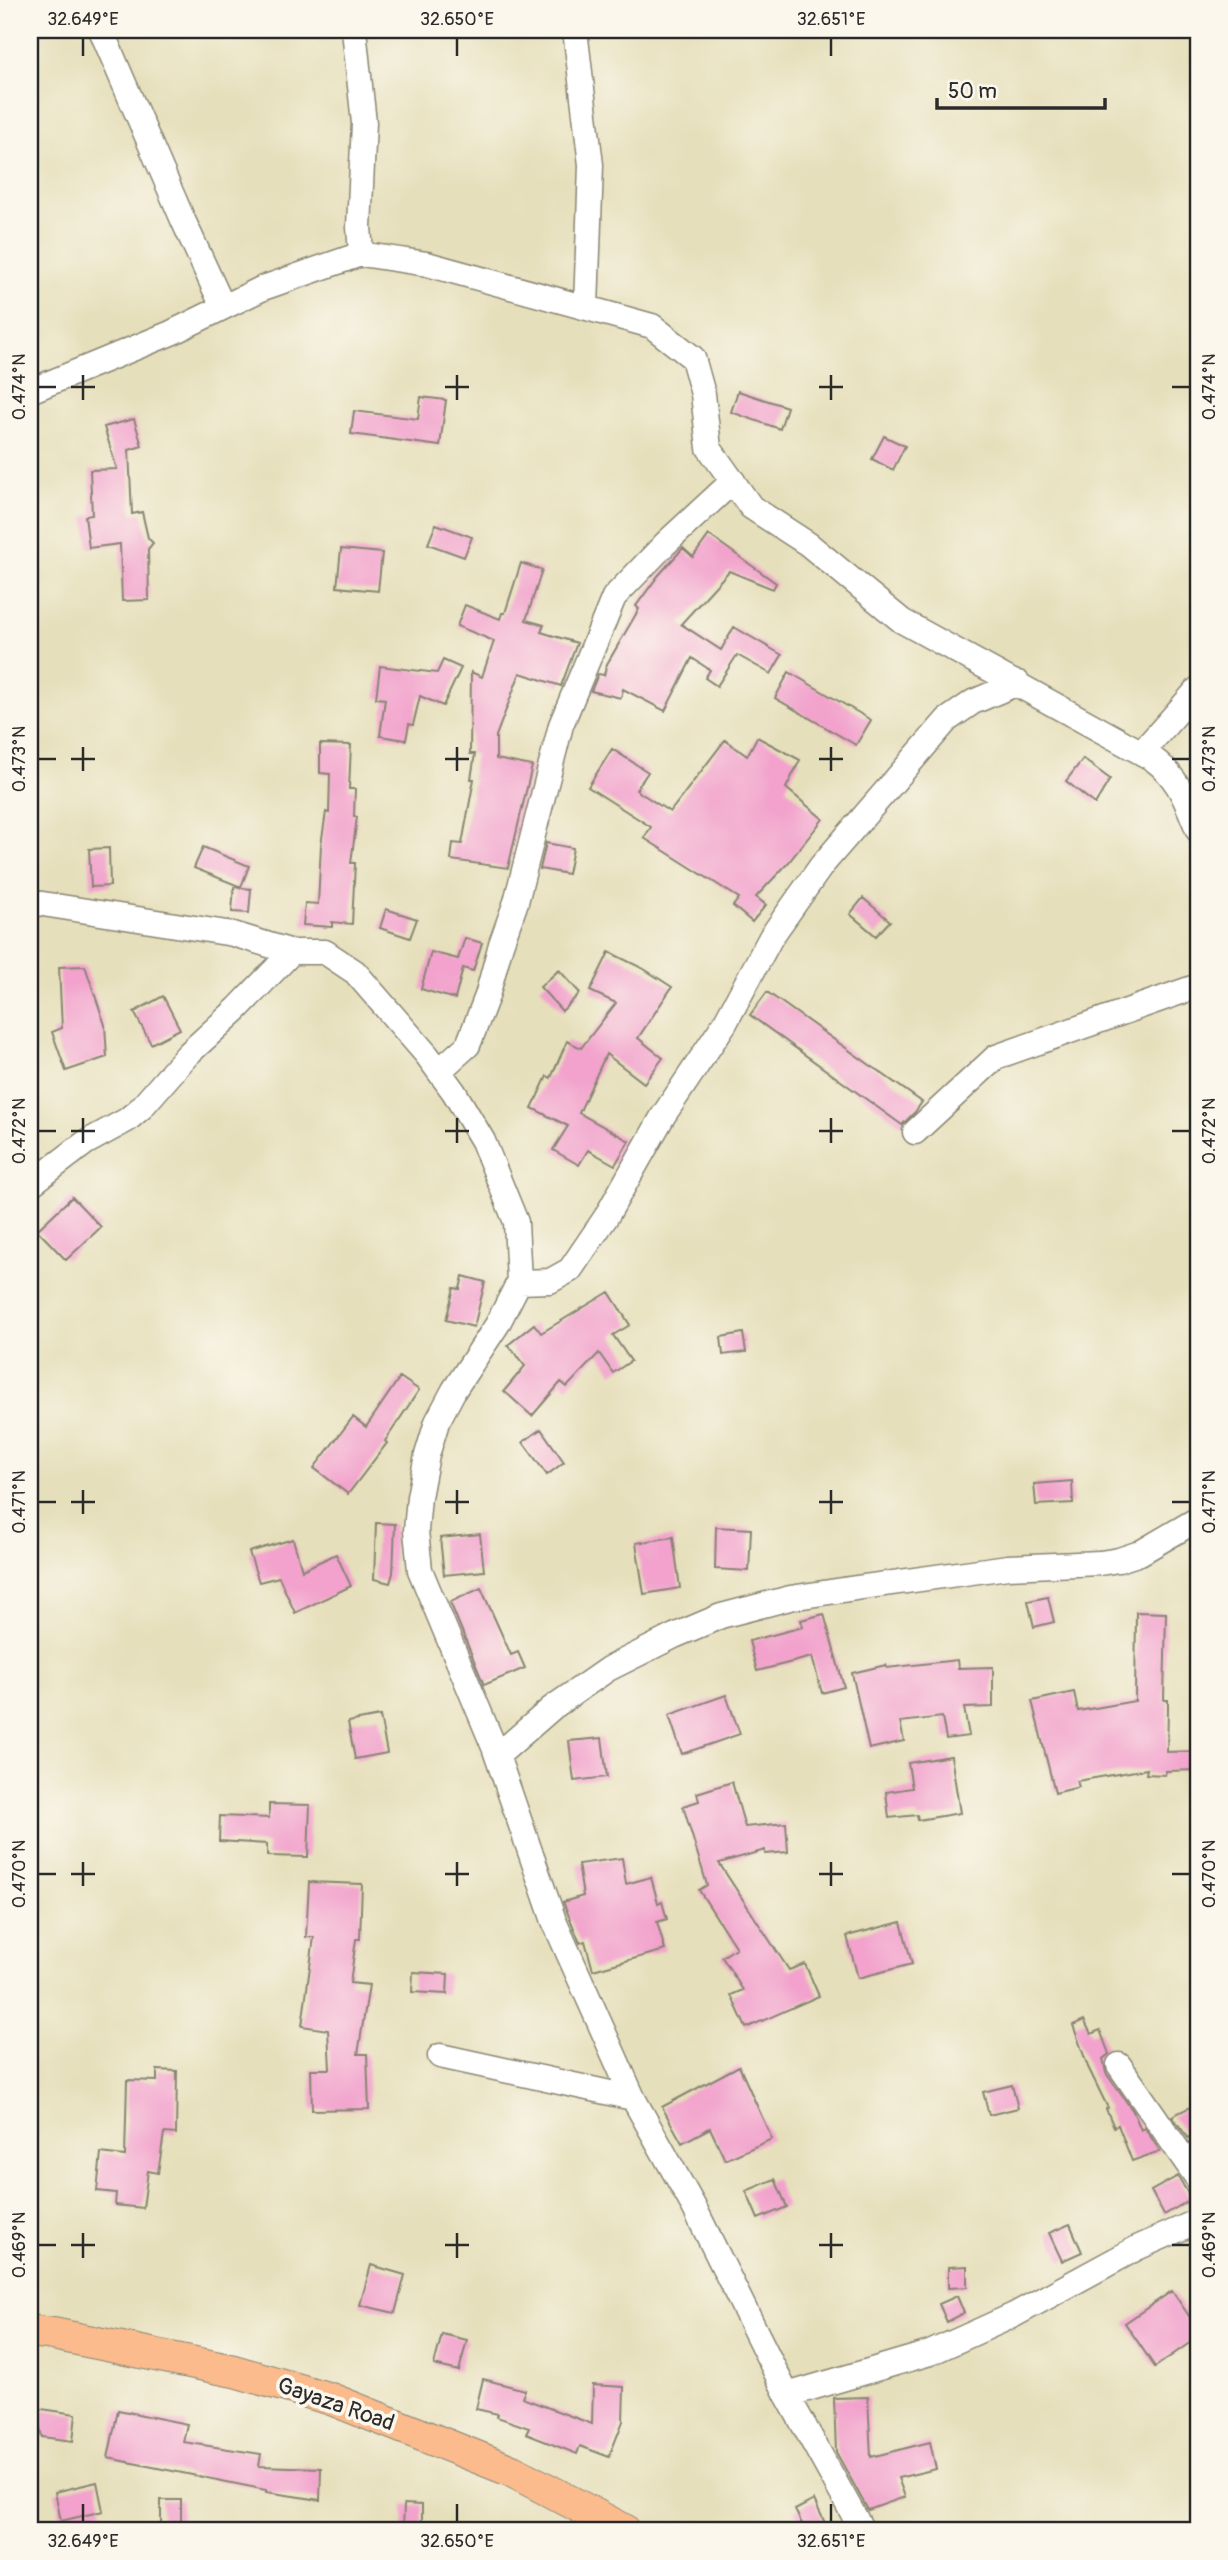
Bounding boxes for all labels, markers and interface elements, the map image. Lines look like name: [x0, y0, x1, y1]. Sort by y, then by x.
text: 32.649°E: [47, 8, 119, 31]
text: 32.650°E: [420, 8, 494, 31]
text: 32.651°E: [797, 8, 865, 31]
scale bar: [937, 66, 1106, 110]
text: 50 m: [948, 78, 997, 105]
text: 0.474°N: [8, 354, 31, 420]
text: 0.474°N: [1198, 354, 1221, 420]
text: 0.473°N: [8, 726, 31, 792]
text: 0.473°N: [1198, 726, 1221, 792]
text: 0.472°N: [8, 1098, 31, 1164]
text: 0.472°N: [1198, 1098, 1221, 1164]
text: 0.471°N: [8, 1470, 31, 1534]
text: 0.471°N: [1198, 1470, 1221, 1534]
text: 0.470°N: [8, 1840, 31, 1908]
text: 0.470°N: [1198, 1840, 1221, 1908]
text: 0.469°N: [8, 2212, 31, 2278]
text: 0.469°N: [1198, 2212, 1221, 2278]
street label: Gayaza Road: [274, 2370, 398, 2438]
text: 32.649°E: [47, 2530, 119, 2553]
text: 32.650°E: [420, 2530, 494, 2553]
text: 32.651°E: [797, 2530, 865, 2553]

